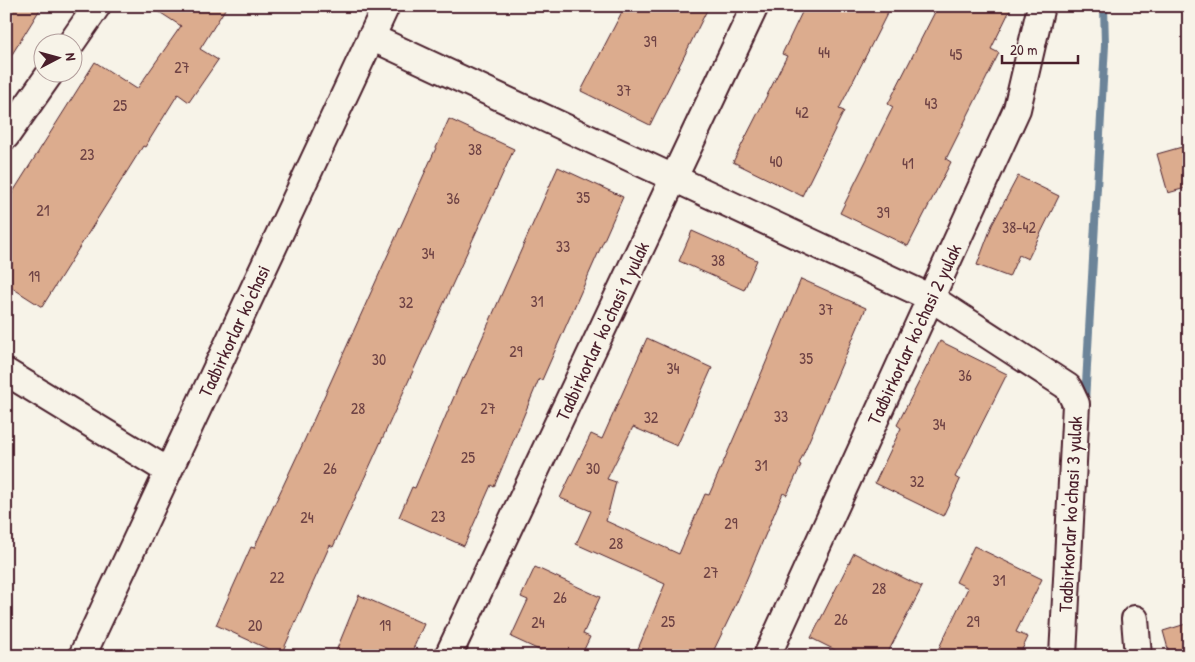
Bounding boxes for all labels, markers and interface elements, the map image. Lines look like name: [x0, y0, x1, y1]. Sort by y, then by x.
house number: 39: [643, 30, 657, 52]
north arrow: [32, 32, 82, 82]
scale bar: [1002, 32, 1079, 64]
text: 20 m: [1010, 39, 1037, 60]
house number: 44: [818, 41, 830, 63]
house number: 45: [950, 43, 963, 65]
text: N: [62, 52, 81, 62]
house number: 27: [174, 56, 190, 78]
house number: 37: [616, 79, 632, 101]
house number: 43: [924, 92, 938, 114]
house number: 25: [113, 94, 127, 116]
house number: 42: [795, 101, 809, 123]
house number: 38: [468, 138, 482, 160]
house number: 23: [80, 143, 94, 165]
house number: 40: [769, 150, 783, 172]
house number: 41: [902, 152, 914, 174]
house number: 35: [576, 186, 590, 208]
house number: 36: [446, 187, 460, 209]
house number: 21: [36, 199, 50, 221]
house number: 39: [876, 201, 890, 223]
house number: 38-42: [1002, 216, 1037, 238]
house number: 33: [556, 235, 570, 257]
street label: Tadbirkorlar ko'chasi 1 yulak: [549, 237, 655, 425]
street label: Tadbirkorlar ko'chasi 2 yulak: [861, 239, 967, 429]
house number: 34: [421, 242, 435, 264]
house number: 38: [711, 249, 725, 271]
street label: Tadbirkorlar ko'chasi: [192, 261, 276, 401]
house number: 19: [28, 265, 40, 287]
house number: 31: [531, 290, 544, 312]
house number: 32: [399, 291, 414, 313]
house number: 37: [818, 298, 834, 320]
house number: 29: [509, 340, 523, 362]
house number: 35: [799, 347, 813, 369]
house number: 30: [372, 348, 386, 370]
house number: 34: [666, 357, 680, 379]
house number: 36: [958, 364, 972, 386]
house number: 28: [351, 397, 365, 419]
house number: 27: [480, 397, 496, 419]
house number: 33: [774, 405, 788, 427]
house number: 32: [644, 406, 659, 428]
house number: 34: [932, 413, 946, 435]
street label: Tadbirkorlar ko'chasi 3 yulak: [1052, 415, 1088, 613]
house number: 25: [461, 446, 475, 468]
house number: 31: [755, 454, 768, 476]
house number: 26: [323, 457, 337, 479]
house number: 30: [586, 457, 600, 479]
house number: 32: [910, 470, 925, 492]
house number: 23: [431, 505, 445, 527]
house number: 24: [300, 506, 314, 528]
house number: 29: [724, 512, 738, 534]
house number: 28: [609, 532, 623, 554]
house number: 27: [703, 561, 719, 583]
house number: 22: [270, 566, 285, 588]
house number: 31: [993, 569, 1006, 591]
house number: 28: [872, 577, 886, 599]
house number: 26: [553, 586, 567, 608]
house number: 26: [834, 608, 848, 630]
house number: 25: [661, 610, 675, 632]
house number: 29: [966, 610, 980, 632]
house number: 24: [531, 611, 545, 633]
house number: 20: [248, 614, 262, 636]
house number: 19: [379, 614, 391, 636]

